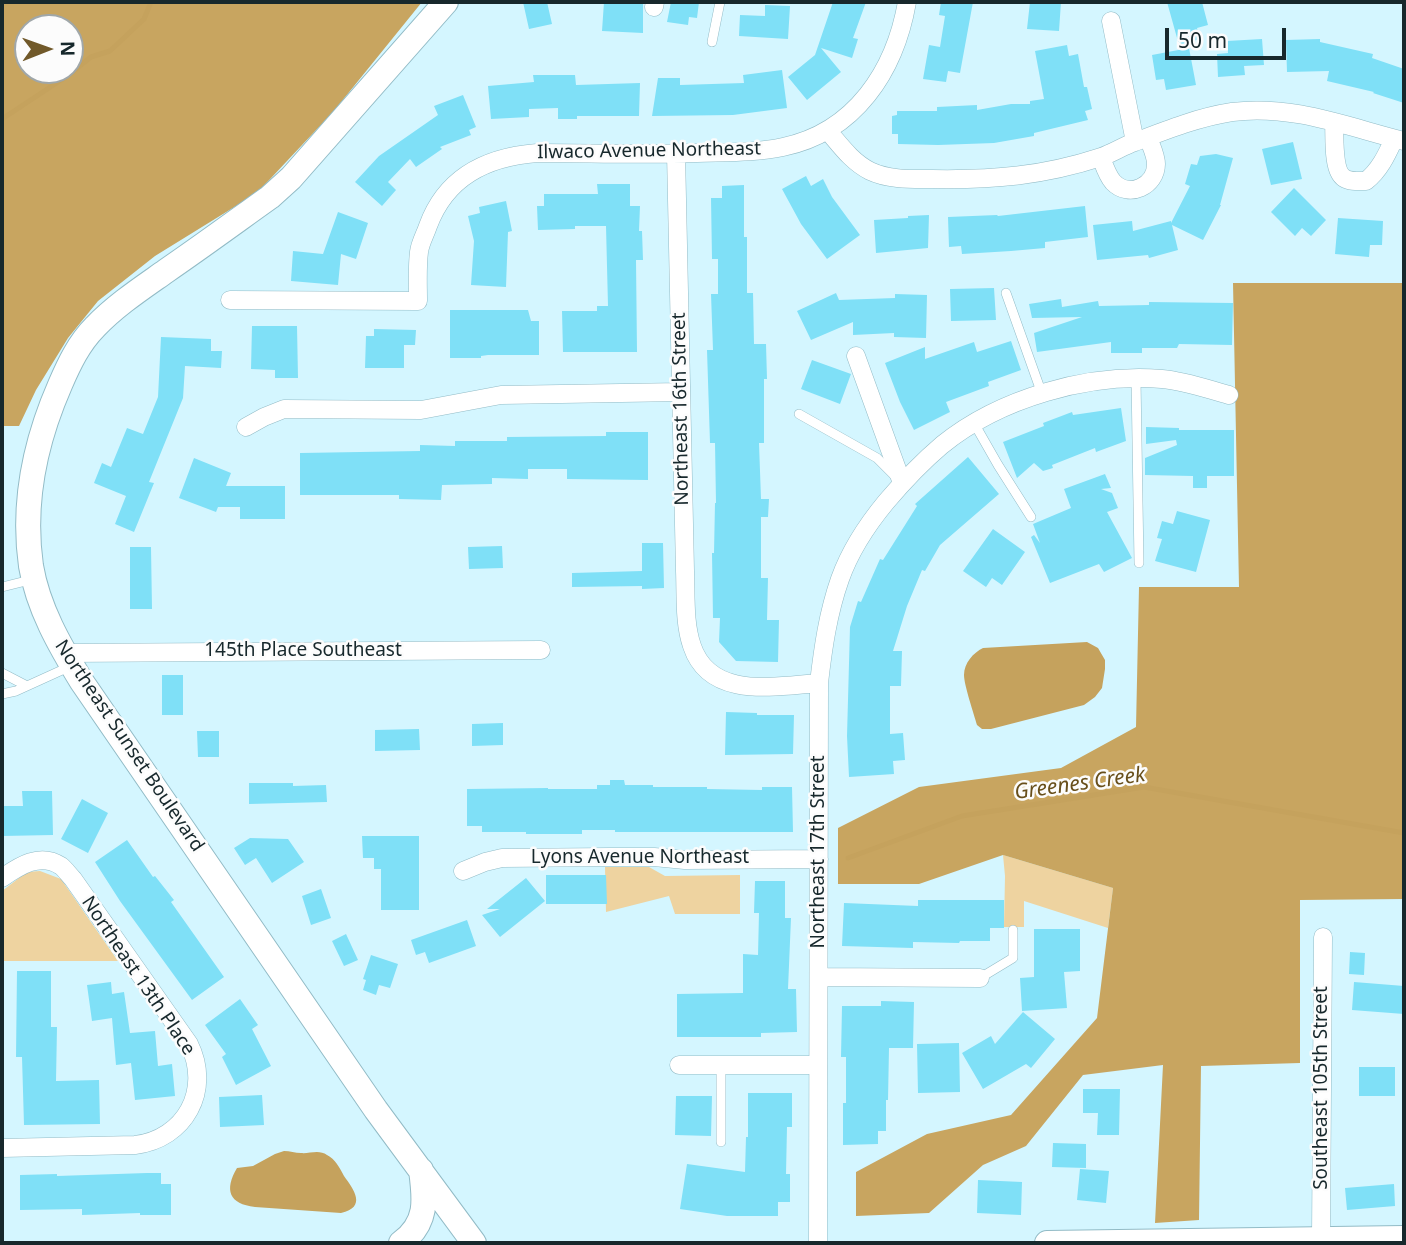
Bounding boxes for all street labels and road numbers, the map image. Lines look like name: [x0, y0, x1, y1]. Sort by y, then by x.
street label: Ilwaco Avenue Northeast: [537, 138, 761, 164]
street label: Northeast 16th Street: [668, 312, 694, 506]
street label: Northeast Sunset Boulevard: [50, 636, 208, 856]
street label: 145th Place Southeast: [204, 640, 402, 662]
street label: Northeast 17th Street: [808, 756, 830, 948]
street label: Lyons Avenue Northeast: [531, 847, 749, 869]
street label: Northeast 13th Place: [76, 892, 200, 1060]
street label: Southeast 105th Street: [1311, 986, 1333, 1190]

